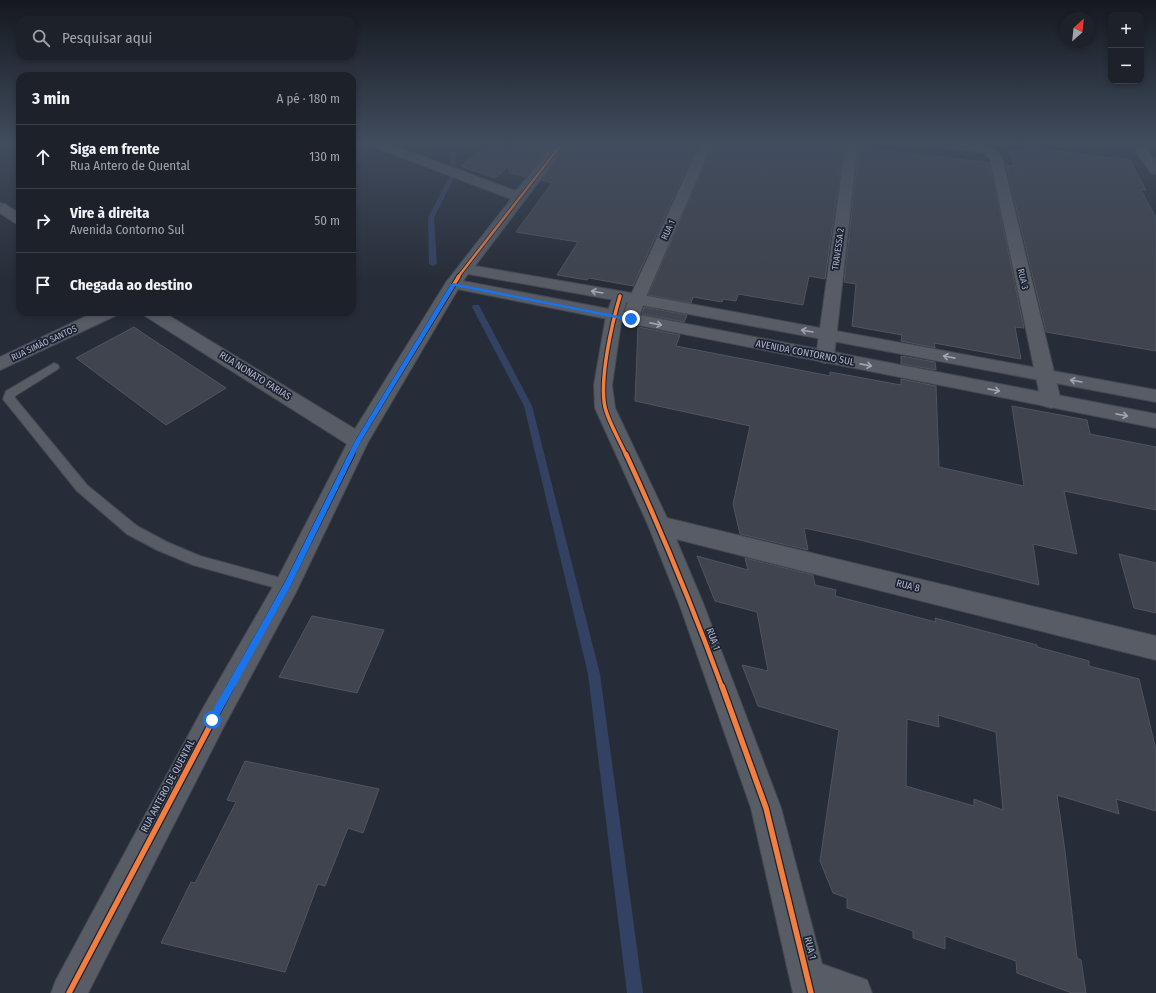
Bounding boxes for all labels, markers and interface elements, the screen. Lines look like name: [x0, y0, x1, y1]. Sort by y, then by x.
north arrow: [1060, 12, 1096, 48]
map controls: [1108, 12, 1144, 84]
button: +: [1108, 12, 1144, 48]
search box: [16, 16, 356, 60]
icon: search: [30, 27, 52, 49]
text: Pesquisar aqui: [62, 29, 152, 47]
button: −: [1108, 48, 1144, 84]
text: 3 min: [32, 88, 70, 109]
text: A pé · 180 m: [277, 91, 340, 106]
text: Siga em frente: [70, 140, 160, 158]
icon: ahead: [32, 146, 54, 168]
text: 130 m: [309, 149, 340, 164]
text: Rua Antero de Quental: [70, 158, 190, 173]
text: Vire à direita: [70, 204, 149, 222]
icon: right: [32, 210, 54, 232]
text: 50 m: [314, 213, 340, 228]
street label: RUA 1: [659, 219, 677, 241]
text: Avenida Contorno Sul: [70, 222, 184, 237]
street label: TRAVESSA 2: [830, 227, 846, 270]
street label: RUA 3: [1016, 268, 1030, 290]
icon: arrive: [32, 274, 54, 296]
text: Chegada ao destino: [70, 276, 192, 294]
one-way arrow: [590, 288, 603, 296]
route end: [622, 310, 640, 328]
one-way arrow: [650, 320, 663, 328]
street label: RUA SIMÃO SANTOS: [9, 322, 79, 363]
one-way arrow: [801, 326, 814, 334]
street label: AVENIDA CONTORNO SUL: [755, 338, 856, 369]
street label: RUA NONATO FARIAS: [217, 349, 293, 403]
one-way arrow: [942, 353, 955, 361]
one-way arrow: [860, 361, 873, 369]
one-way arrow: [1070, 377, 1083, 385]
one-way arrow: [987, 386, 1000, 394]
one-way arrow: [1115, 411, 1128, 419]
street label: RUA 8: [895, 577, 921, 595]
street label: RUA 1: [703, 626, 723, 652]
route start: [203, 711, 221, 729]
street label: RUA ANTERO DE QUENTAL: [139, 737, 198, 834]
street label: RUA 1: [801, 936, 819, 960]

